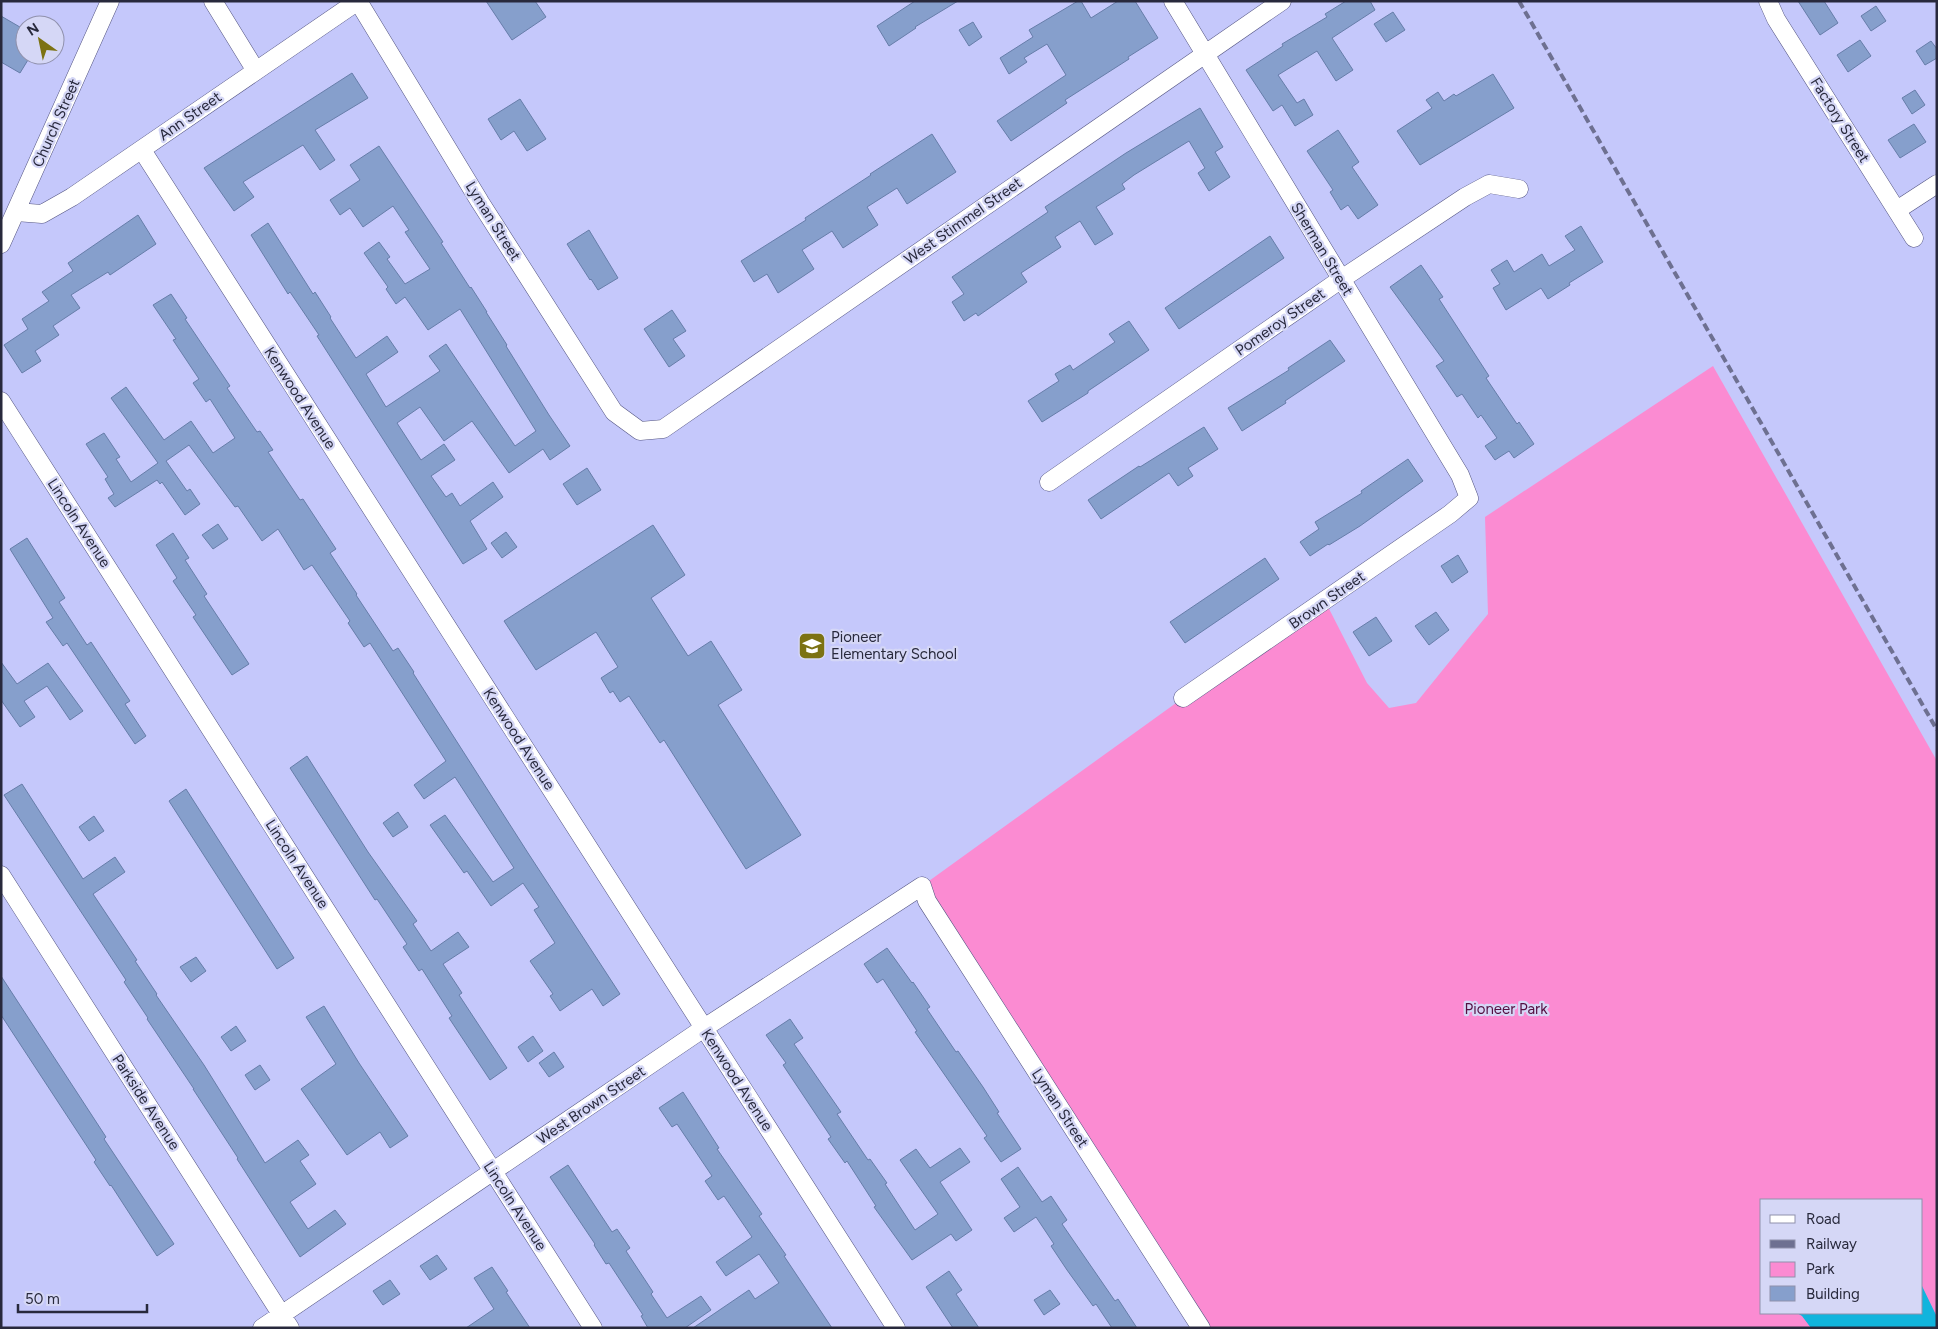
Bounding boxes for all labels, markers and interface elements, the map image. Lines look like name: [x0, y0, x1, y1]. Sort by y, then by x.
north arrow: [15, 15, 65, 65]
text: N: [24, 19, 42, 40]
street label: Factory Street: [1807, 74, 1873, 166]
street label: Church Street: [28, 76, 84, 170]
street label: Ann Street: [155, 88, 225, 144]
street label: West Stimmel Street: [901, 173, 1026, 268]
street label: Lyman Street: [461, 178, 525, 264]
street label: Sherman Street: [1287, 199, 1357, 299]
street label: Pomeroy Street: [1232, 284, 1329, 360]
street label: Kenwood Avenue: [260, 344, 340, 452]
street label: Lincoln Avenue: [44, 475, 114, 571]
street label: Brown Street: [1286, 567, 1369, 633]
place label: Pioneer Elementary School: [831, 628, 957, 663]
school or university icon: Pioneer Elementary School: [797, 631, 827, 661]
street label: Kenwood Avenue: [479, 685, 559, 793]
street label: Lincoln Avenue: [262, 816, 332, 912]
park label: Pioneer Park: [1465, 1000, 1548, 1018]
street label: Kenwood Avenue: [697, 1026, 777, 1134]
street label: Parkside Avenue: [108, 1051, 184, 1153]
street label: West Brown Street: [533, 1062, 649, 1148]
street label: Lyman Street: [1028, 1065, 1092, 1151]
street label: Lincoln Avenue: [480, 1158, 550, 1254]
legend: [1760, 1199, 1923, 1314]
text: Road: [1806, 1210, 1841, 1228]
text: Railway: [1806, 1235, 1857, 1253]
text: Park: [1806, 1260, 1835, 1278]
scale bar: [18, 1282, 146, 1314]
text: Building: [1806, 1285, 1860, 1303]
text: 50 m: [25, 1290, 60, 1308]

